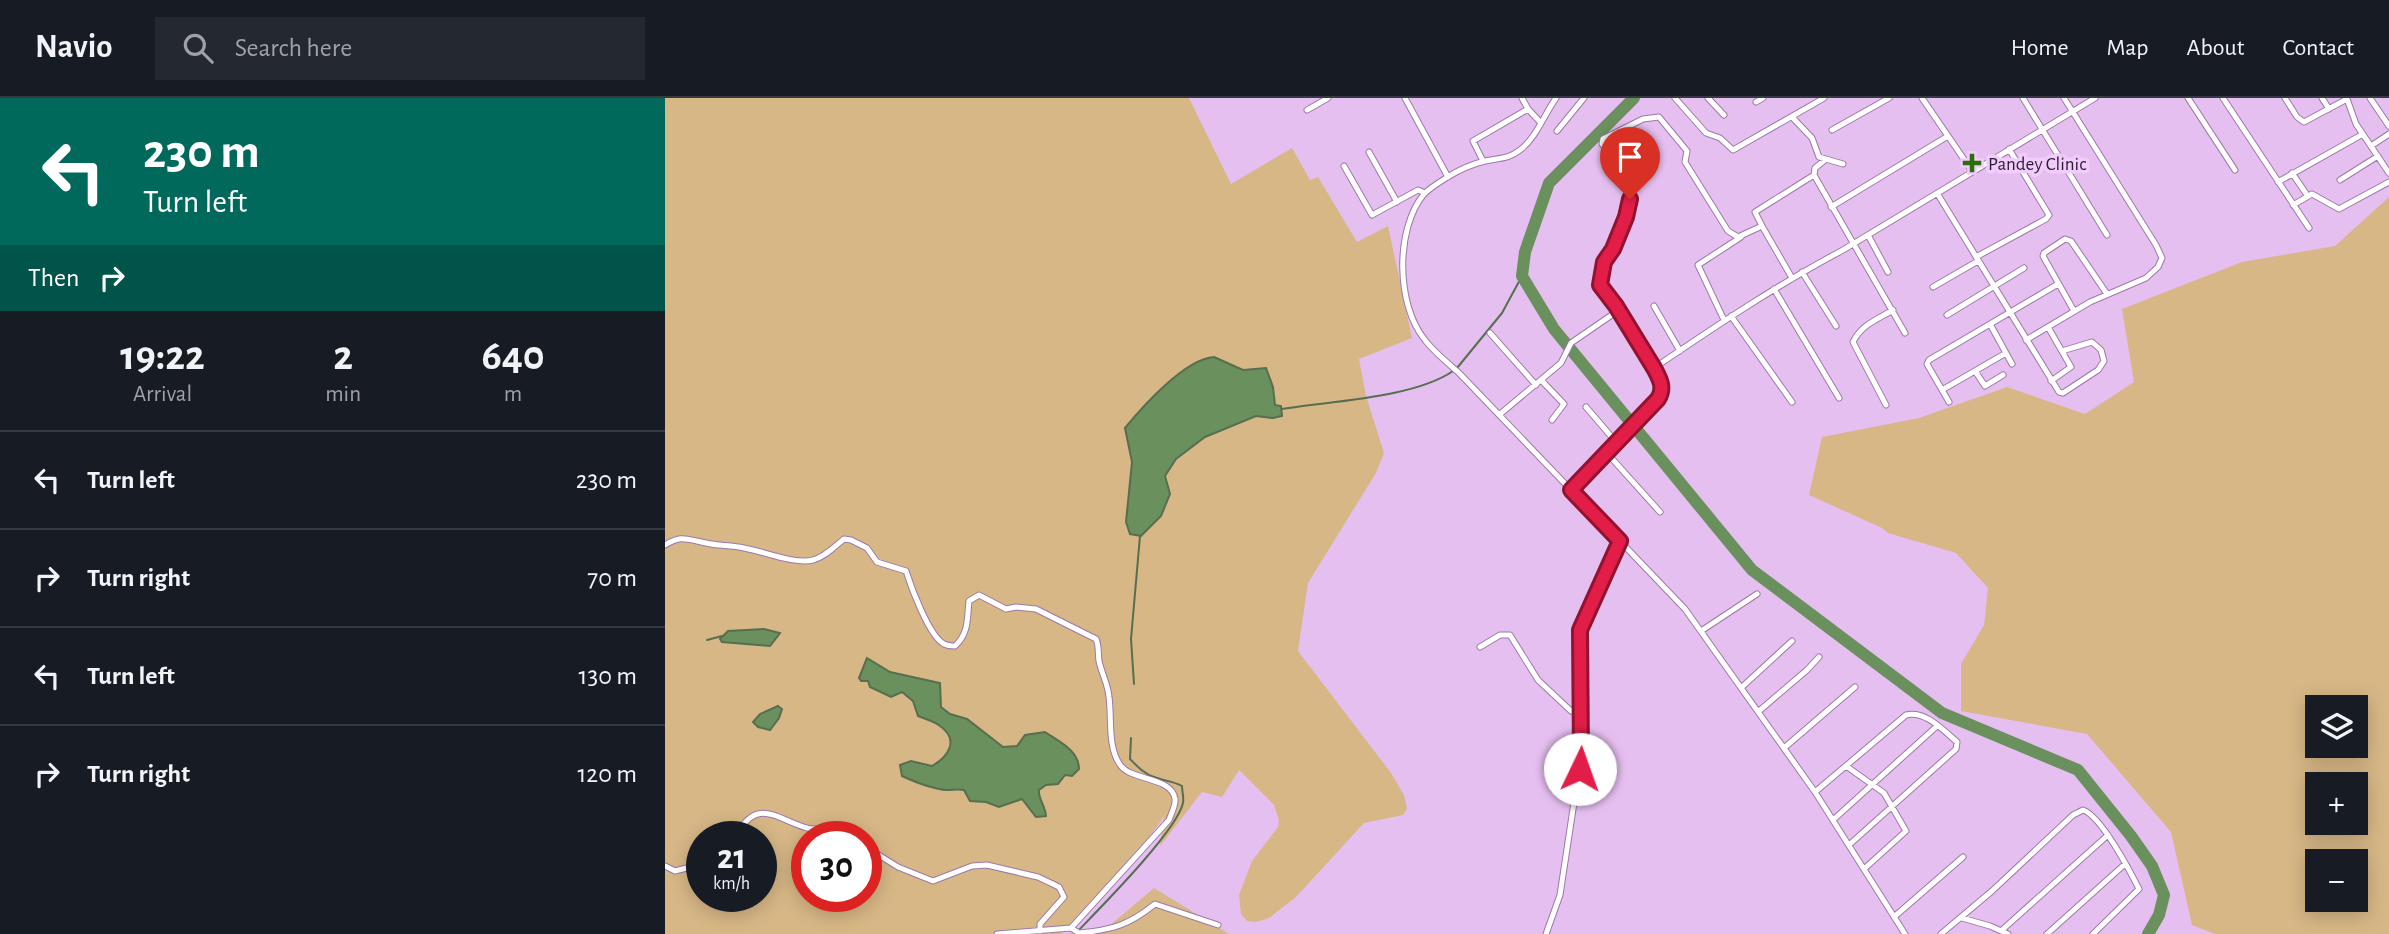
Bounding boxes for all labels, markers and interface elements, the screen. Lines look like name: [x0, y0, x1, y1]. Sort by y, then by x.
search box: [155, 17, 645, 80]
icon: search: [179, 29, 217, 67]
text: Navio: [35, 31, 113, 64]
text: Search here: [235, 35, 352, 61]
text: Home: [2011, 36, 2069, 60]
text: Map: [2107, 36, 2149, 60]
text: About: [2187, 36, 2244, 60]
text: Contact: [2282, 36, 2354, 60]
icon: left: [28, 126, 119, 217]
pin: [1600, 127, 1660, 199]
text: 230 m: [143, 128, 260, 177]
icon: arrive: [1611, 138, 1649, 176]
marker: Pandey Clinic: [1962, 153, 1982, 173]
place label: Pandey Clinic: [1988, 155, 2087, 174]
text: Turn left: [143, 186, 247, 218]
icon: right: [93, 259, 131, 297]
text: Then: [28, 265, 79, 291]
text: 19:22: [120, 335, 205, 377]
text: 2: [333, 335, 353, 377]
text: 640: [481, 335, 545, 377]
text: Arrival: [133, 383, 192, 406]
text: min: [325, 383, 361, 406]
text: m: [504, 383, 522, 406]
icon: left: [28, 461, 66, 499]
text: Turn left: [87, 467, 175, 493]
text: 230 m: [576, 467, 637, 493]
icon: right: [28, 559, 66, 597]
text: Turn right: [87, 565, 190, 591]
text: 70 m: [587, 565, 637, 591]
icon: left: [28, 657, 66, 695]
text: Turn left: [87, 663, 175, 689]
text: 130 m: [579, 663, 637, 689]
map controls: [2305, 695, 2368, 912]
button: layers: [2305, 695, 2368, 758]
position arrow: [1543, 732, 1617, 806]
icon: right: [28, 755, 66, 793]
text: Turn right: [87, 761, 190, 787]
text: 120 m: [577, 761, 637, 787]
button: +: [2305, 772, 2368, 835]
speed limit sign: 30: [791, 821, 882, 912]
text: 21: [717, 840, 746, 875]
button: −: [2305, 849, 2368, 912]
text: km/h: [713, 875, 750, 893]

